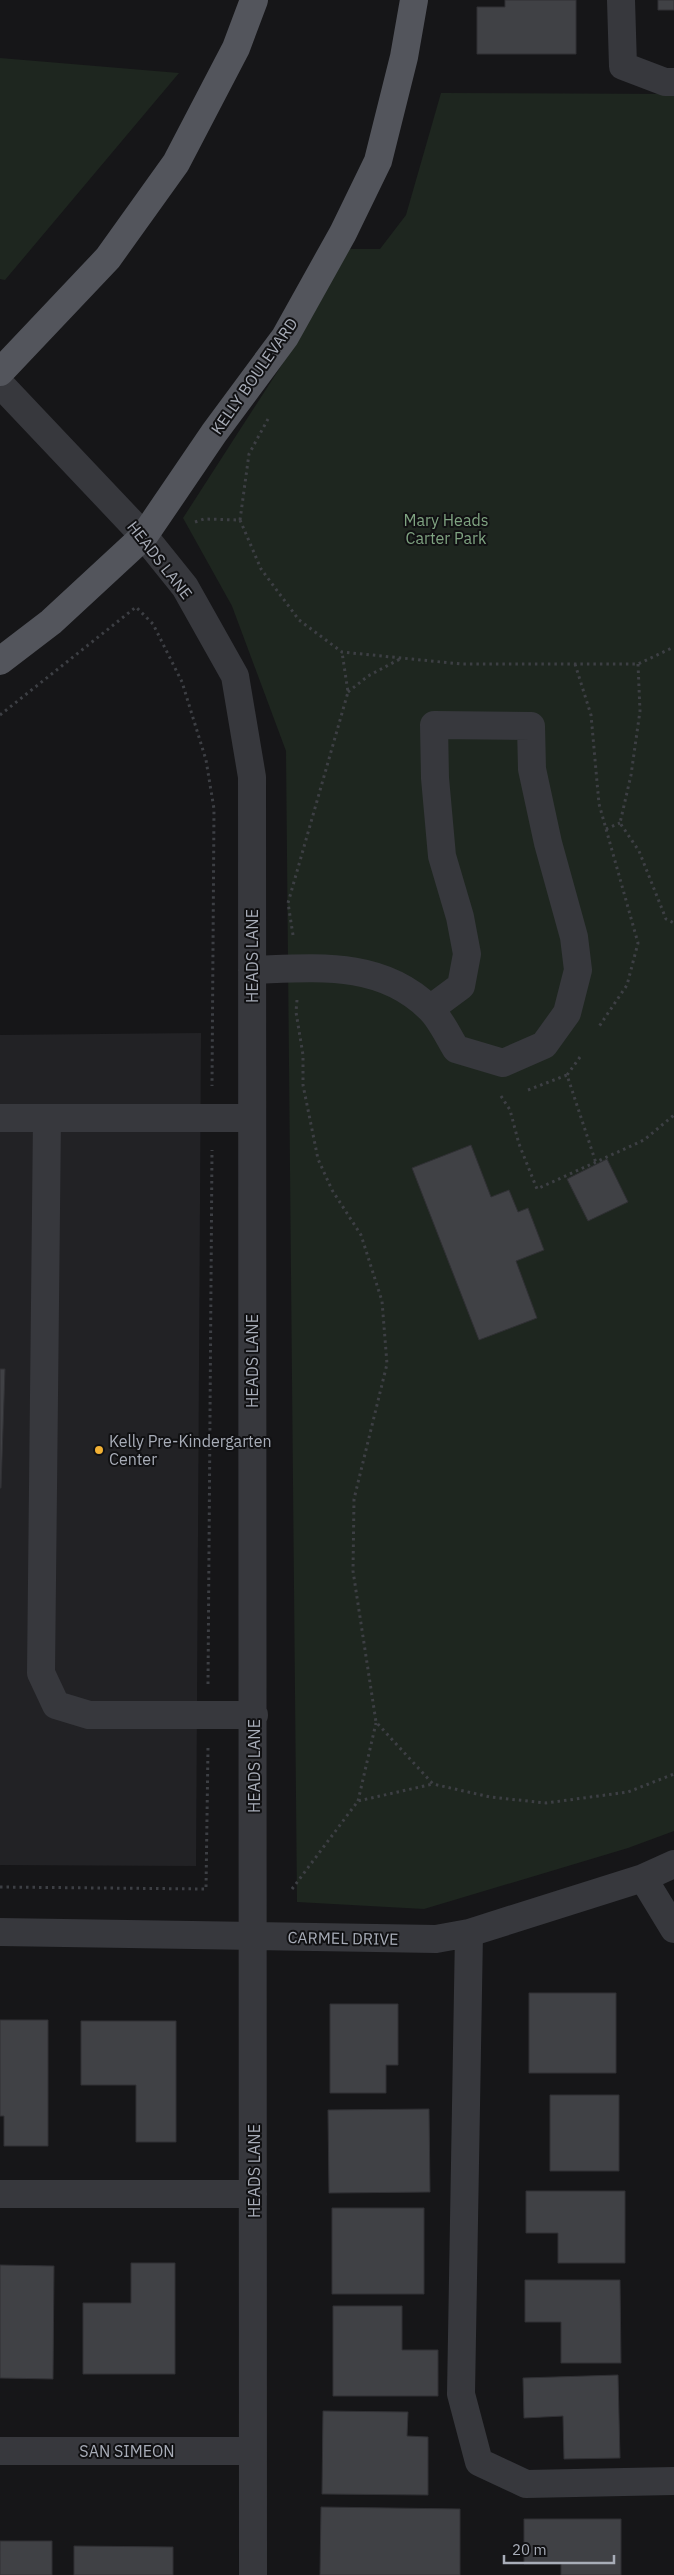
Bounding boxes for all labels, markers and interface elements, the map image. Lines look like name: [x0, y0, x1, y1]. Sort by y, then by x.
street label: KELLY BOULEVARD: [206, 314, 302, 438]
park label: Mary Heads Carter Park: [403, 510, 489, 548]
street label: HEADS LANE: [123, 517, 197, 603]
street label: HEADS LANE: [242, 909, 262, 1003]
street label: HEADS LANE: [242, 1314, 262, 1408]
place label: Kelly Pre-Kindergarten Center: [109, 1431, 272, 1469]
marker: Kelly Pre-Kindergarten Center: [93, 1444, 105, 1456]
street label: HEADS LANE: [244, 1719, 264, 1813]
street label: CARMEL DRIVE: [287, 1927, 399, 1949]
street label: HEADS LANE: [244, 2124, 264, 2218]
street label: SAN SIMEON: [79, 2441, 175, 2461]
scale bar: [504, 2532, 614, 2564]
text: 20 m: [512, 2540, 547, 2559]

